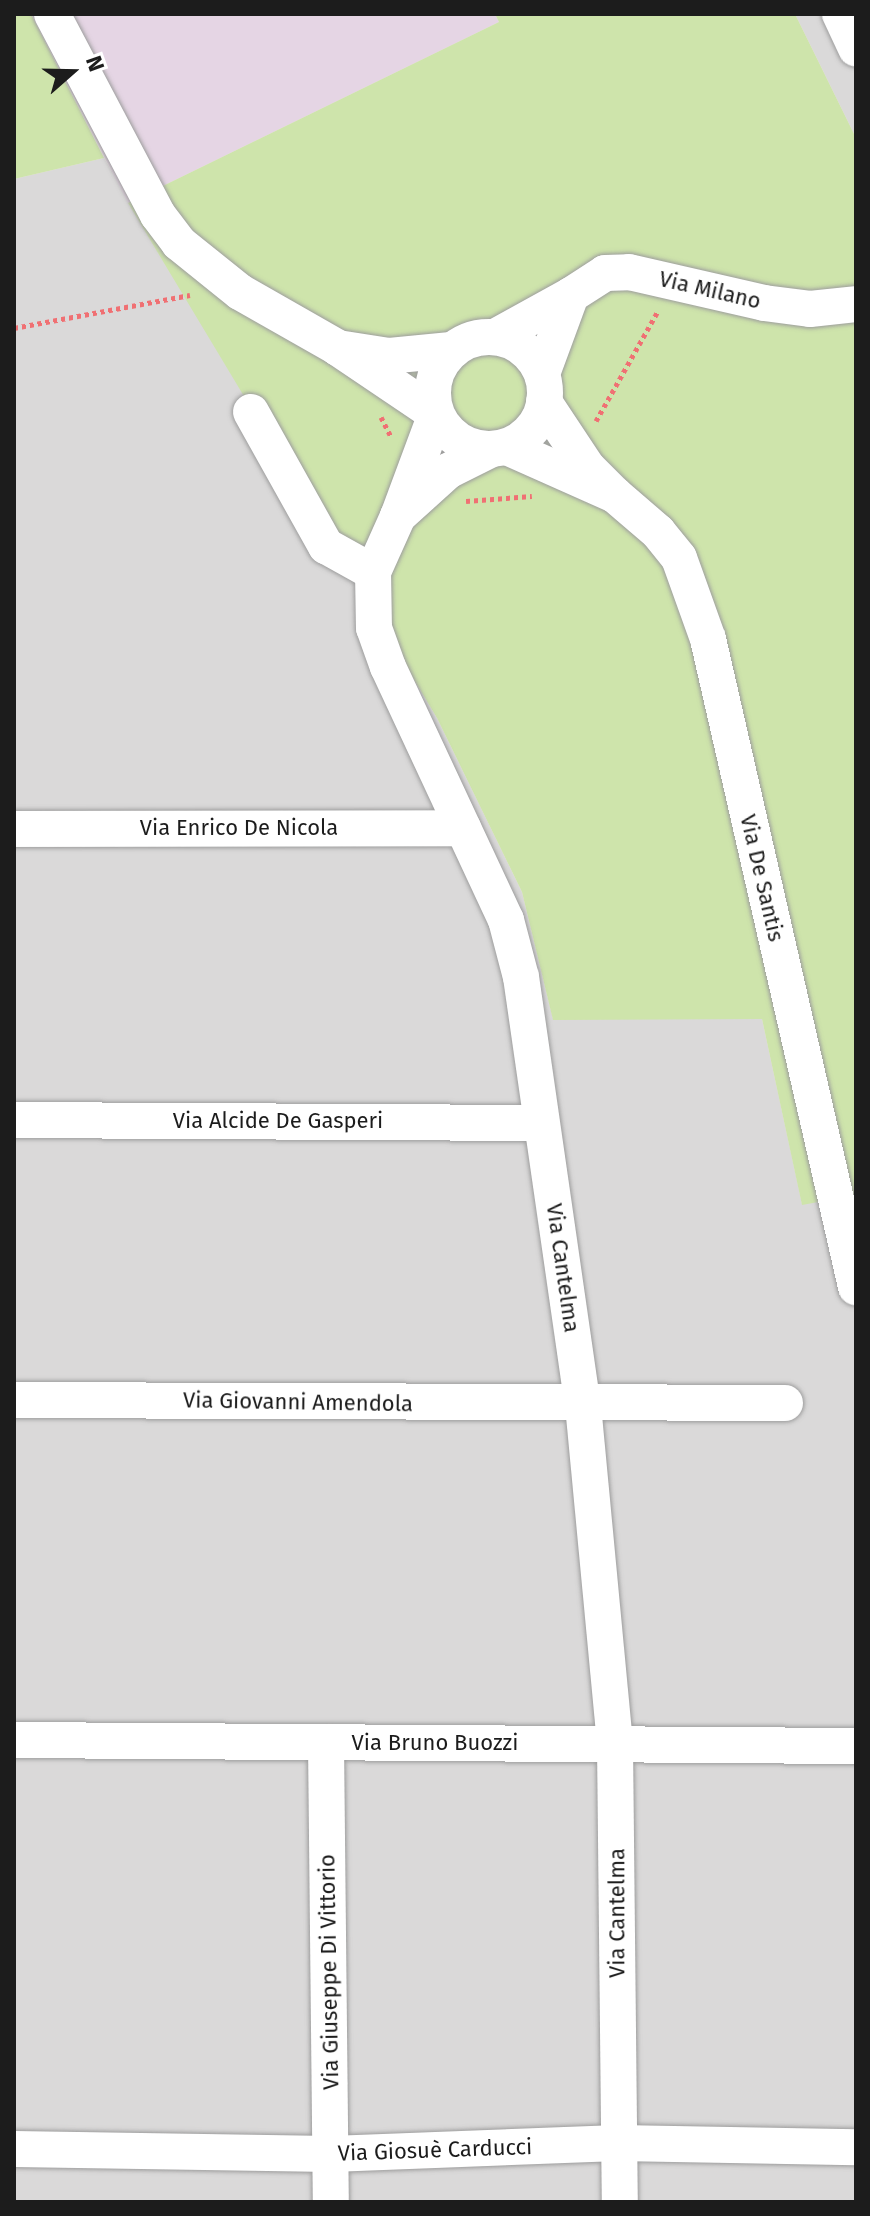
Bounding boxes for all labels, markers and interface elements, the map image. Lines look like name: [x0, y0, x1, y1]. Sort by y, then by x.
north arrow: [32, 32, 112, 112]
text: N: [80, 52, 110, 75]
street label: Via Milano: [657, 265, 763, 315]
street label: Via De Santis: [735, 812, 789, 944]
street label: Via Enrico De Nicola: [140, 815, 338, 841]
street label: Via Alcide De Gasperi: [173, 1108, 383, 1134]
street label: Via Cantelma: [541, 1202, 585, 1334]
street label: Via Giovanni Amendola: [183, 1387, 413, 1417]
street label: Via Bruno Buozzi: [352, 1730, 518, 1756]
street label: Via Cantelma: [604, 1848, 630, 1978]
street label: Via Giuseppe Di Vittorio: [314, 1854, 344, 2090]
street label: Via Giosuè Carducci: [337, 2133, 533, 2167]

